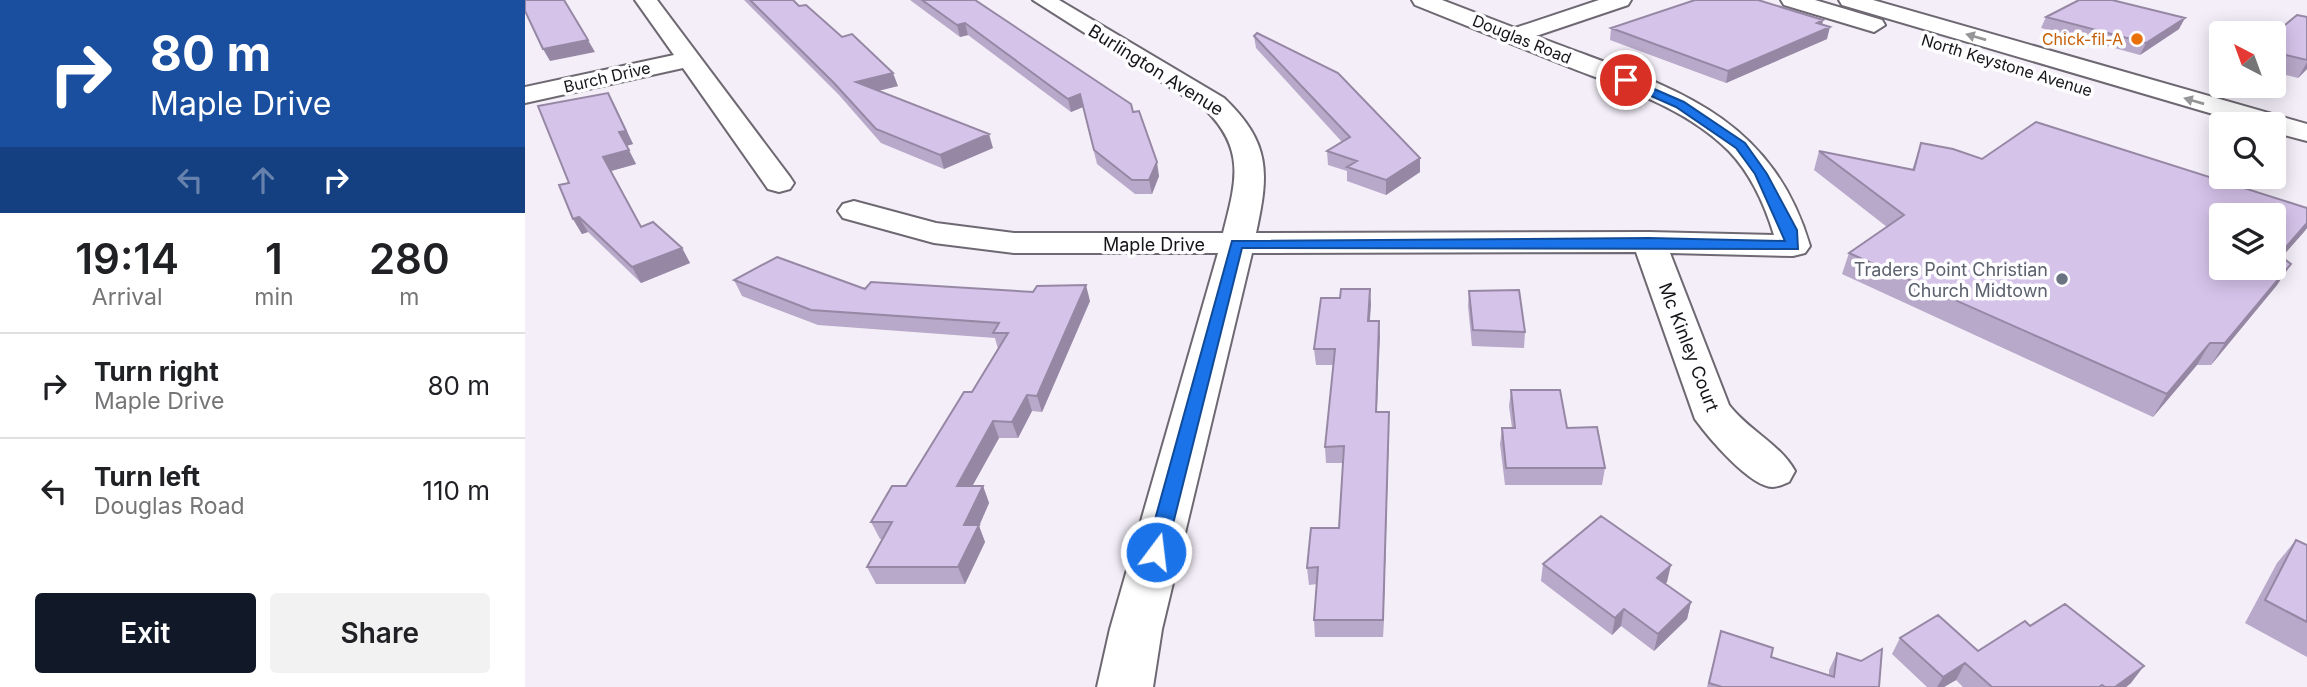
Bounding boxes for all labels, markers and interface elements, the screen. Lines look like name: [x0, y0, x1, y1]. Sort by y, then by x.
street label: Douglas Road: [1470, 10, 1574, 68]
street label: Burlington Avenue: [1085, 20, 1227, 120]
north arrow: [2209, 21, 2285, 98]
map controls: [2209, 21, 2286, 280]
text: 80 m: [150, 24, 271, 83]
icon: right: [35, 28, 126, 119]
street label: North Keystone Avenue: [1919, 29, 2095, 101]
place label: Chick-fil-A: [2042, 29, 2123, 49]
one-way arrow: [1965, 31, 1986, 41]
marker: Chick-fil-A: [2129, 31, 2145, 47]
pin: [1596, 50, 1656, 110]
street label: Burch Drive: [562, 57, 652, 97]
icon: arrive: [1607, 61, 1645, 99]
text: Maple Drive: [150, 84, 331, 123]
one-way arrow: [2184, 95, 2205, 105]
button: search: [2209, 112, 2286, 189]
icon: left: [171, 161, 209, 199]
icon: ahead: [244, 161, 282, 199]
icon: right: [317, 161, 355, 199]
button: layers: [2209, 203, 2286, 280]
text: 19:14: [75, 233, 179, 284]
text: 1: [265, 233, 283, 284]
text: 280: [369, 233, 450, 284]
street label: Maple Drive: [1103, 234, 1205, 255]
place label: Traders Point Christian Church Midtown: [1854, 259, 2048, 301]
marker: Traders Point Christian Church Midtown: [2054, 271, 2070, 287]
street label: Mc Kinley Court: [1655, 280, 1723, 414]
text: Arrival: [92, 283, 163, 311]
text: min: [254, 283, 294, 311]
text: m: [399, 283, 419, 311]
text: Turn right: [94, 356, 219, 387]
icon: right: [35, 367, 73, 405]
text: 80 m: [427, 370, 490, 401]
text: Maple Drive: [94, 387, 224, 415]
text: Turn left: [94, 461, 200, 492]
icon: left: [35, 472, 73, 510]
text: 110 m: [422, 475, 490, 506]
text: Douglas Road: [94, 492, 245, 520]
position arrow: [1119, 515, 1193, 589]
button: Exit: [35, 593, 256, 673]
button: Share: [270, 593, 490, 673]

